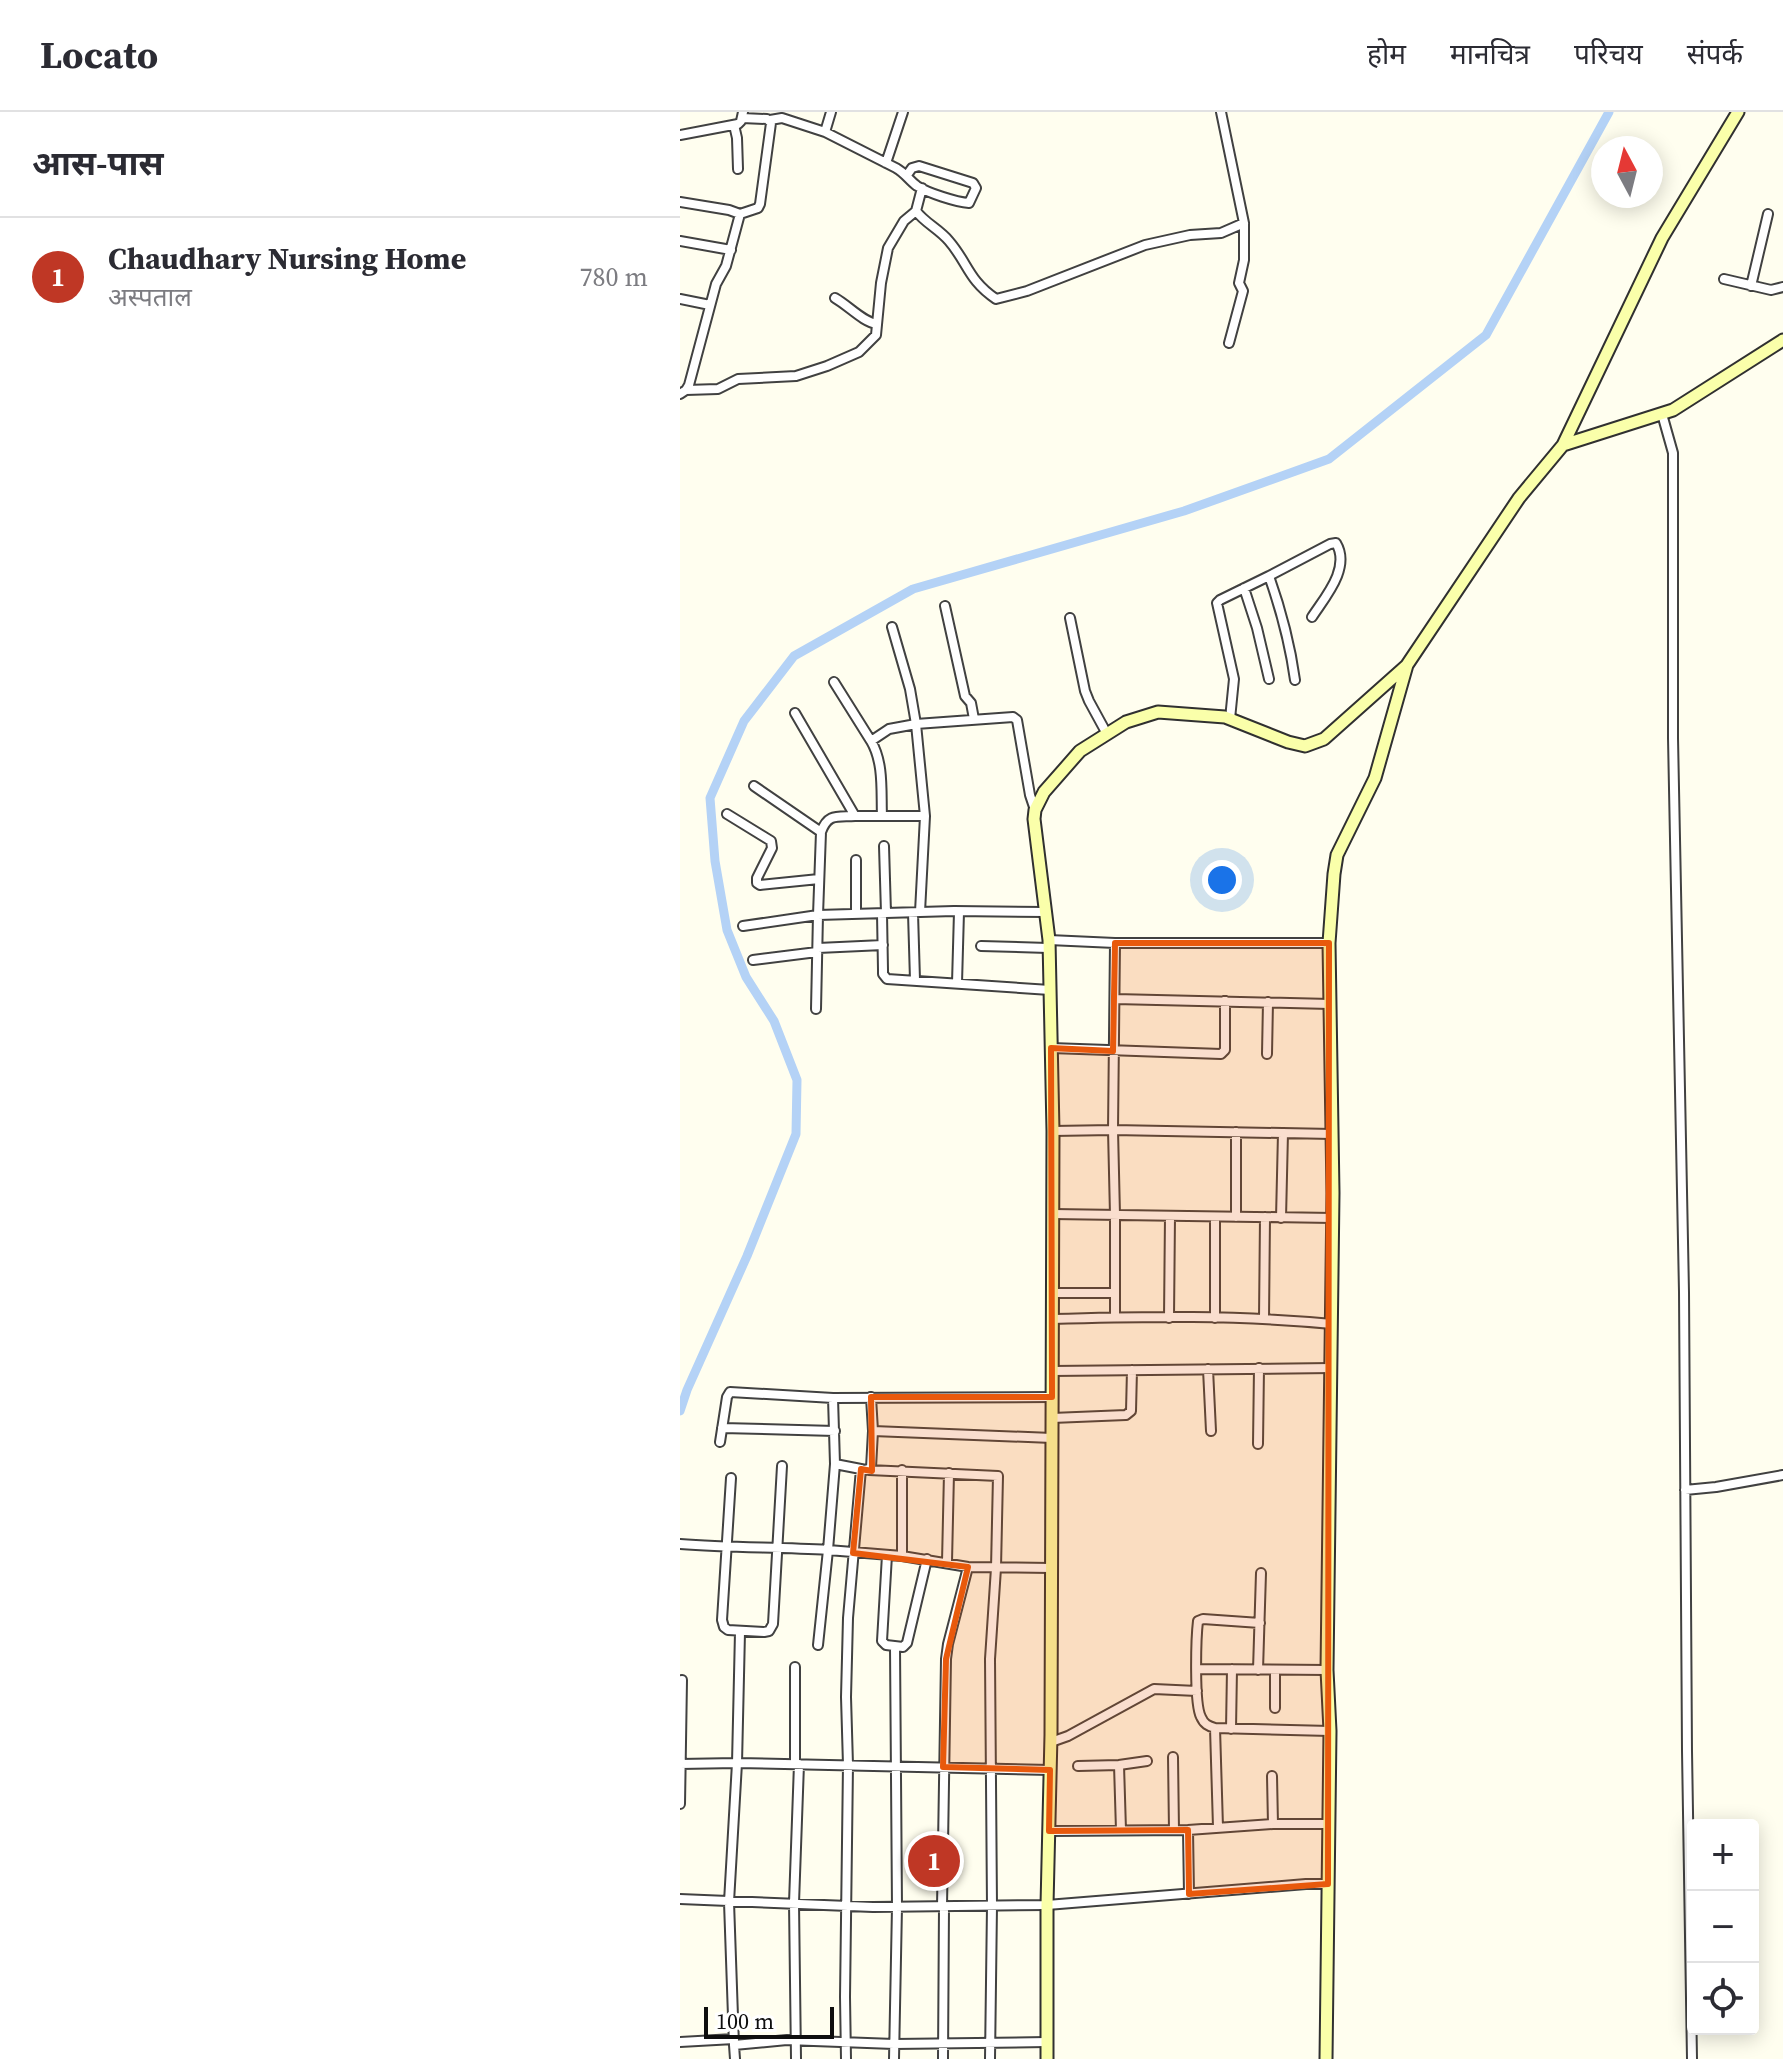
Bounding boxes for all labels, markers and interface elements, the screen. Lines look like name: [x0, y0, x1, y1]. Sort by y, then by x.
text: Locato: [40, 29, 158, 81]
text: होम: [1367, 35, 1406, 73]
text: मानचित्र: [1450, 35, 1530, 73]
text: परिचय: [1574, 35, 1643, 73]
text: संपर्क: [1687, 35, 1743, 73]
north arrow: [1591, 136, 1663, 208]
text: आस-पास: [32, 140, 164, 186]
text: Chaudhary Nursing Home: [108, 238, 466, 279]
text: 1: [51, 259, 65, 295]
text: 780 m: [580, 259, 648, 295]
text: अस्पताल: [108, 279, 192, 315]
your location: [1202, 860, 1242, 900]
map controls: [1687, 1819, 1759, 2035]
button: +: [1687, 1819, 1759, 1891]
pin: 1: [908, 1831, 960, 1891]
button: −: [1687, 1891, 1759, 1963]
button: locate: [1687, 1963, 1759, 2035]
scale bar: [704, 2003, 834, 2039]
text: 100 m: [716, 2006, 774, 2036]

